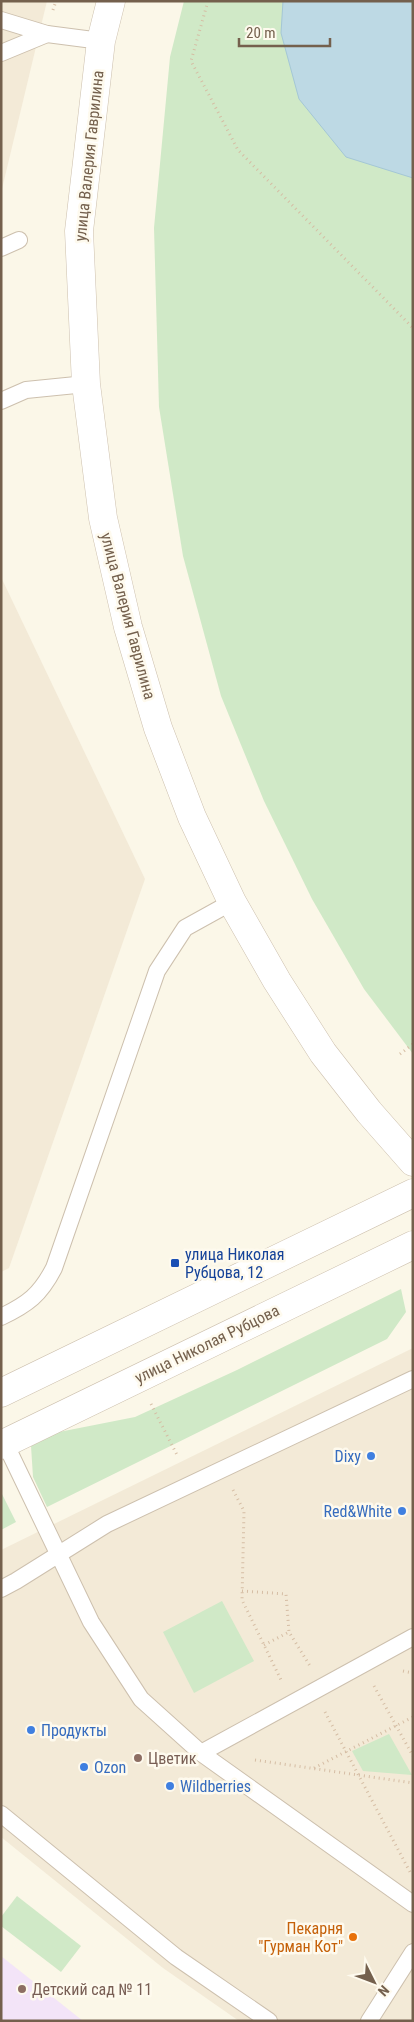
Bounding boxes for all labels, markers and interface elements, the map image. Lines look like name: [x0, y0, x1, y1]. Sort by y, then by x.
scale bar: [239, 15, 330, 47]
text: 20 m: [246, 24, 276, 42]
street label: улица Валерия Гаврилина: [71, 70, 107, 242]
street label: улица Валерия Гаврилина: [97, 531, 159, 701]
place label: улица Николая Рубцова, 12: [185, 1245, 284, 1282]
marker: улица Николая Рубцова, 12: [169, 1257, 181, 1269]
street label: улица Николая Рубцова: [132, 1301, 282, 1387]
place label: Dixy: [335, 1447, 361, 1466]
marker: Dixy: [365, 1450, 377, 1462]
place label: Red&White: [324, 1502, 392, 1521]
marker: Red&White: [396, 1505, 408, 1517]
place label: Продукты: [41, 1721, 107, 1740]
marker: Продукты: [25, 1724, 37, 1736]
place label: Цветик: [148, 1749, 197, 1768]
marker: Цветик: [132, 1752, 144, 1764]
place label: Ozon: [94, 1758, 126, 1777]
marker: Ozon: [78, 1761, 90, 1773]
place label: Wildberries: [180, 1777, 251, 1796]
marker: Wildberries: [164, 1780, 176, 1792]
place label: Пекарня "Гурман Кот": [258, 1919, 343, 1956]
marker: Пекарня "Гурман Кот": [347, 1931, 359, 1943]
north arrow: [349, 1957, 399, 2007]
place label: Детский сад № 11: [32, 1980, 152, 1999]
text: N: [375, 1982, 392, 1999]
marker: Детский сад № 11: [16, 1983, 28, 1995]

